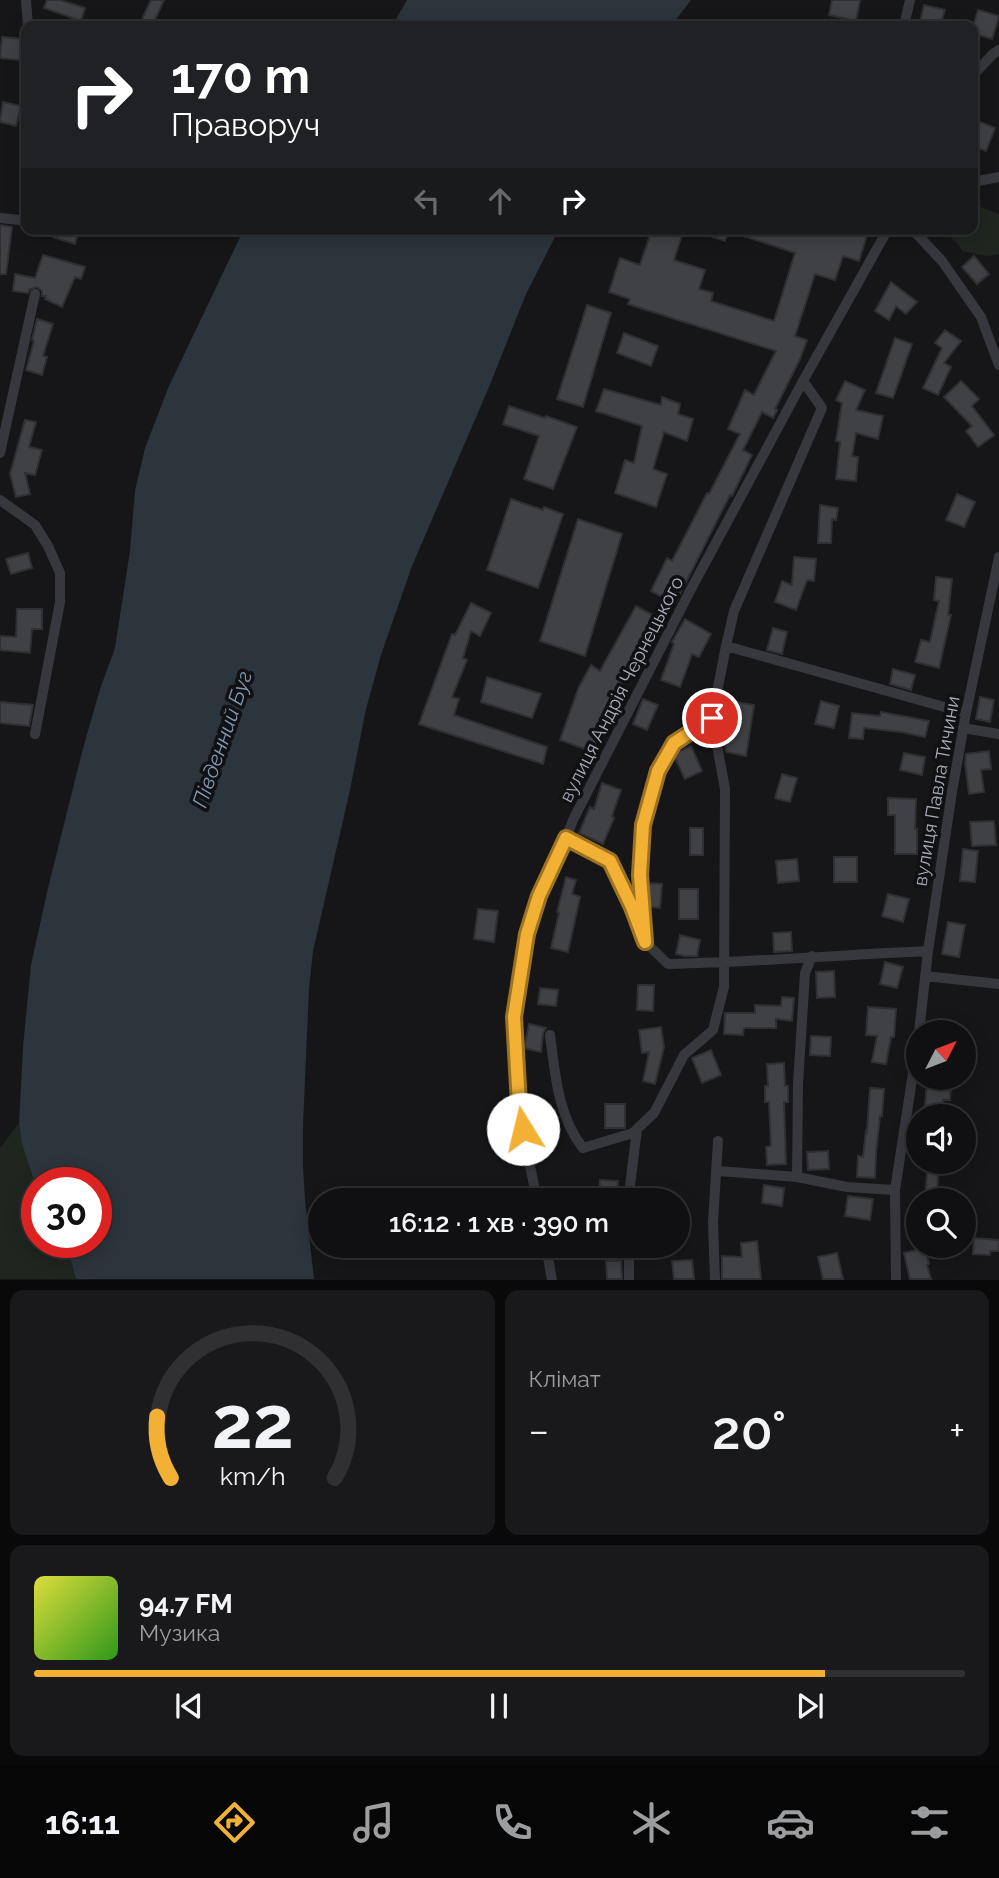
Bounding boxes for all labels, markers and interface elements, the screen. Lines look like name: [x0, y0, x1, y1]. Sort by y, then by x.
text: 170 m: [171, 47, 310, 104]
icon: right: [56, 49, 147, 140]
text: Праворуч: [171, 106, 320, 143]
icon: left: [408, 182, 446, 220]
icon: ahead: [481, 182, 519, 220]
icon: right: [554, 182, 592, 220]
street label: вулиця Андрія Чернецького: [554, 572, 688, 806]
water label: Південний Буг: [187, 667, 257, 811]
pin: [682, 688, 742, 748]
street label: вулиця Павла Тичини: [908, 694, 964, 888]
icon: arrive: [693, 699, 731, 737]
north arrow: [906, 1020, 976, 1090]
map controls: [906, 1020, 976, 1258]
position arrow: [486, 1092, 560, 1166]
button: sound: [906, 1104, 976, 1174]
speed limit sign: 30: [21, 1167, 112, 1258]
button: search: [906, 1188, 976, 1258]
text: 16:12 · 1 хв · 390 m: [389, 1208, 609, 1238]
text: Клімат: [529, 1365, 601, 1392]
text: 22: [211, 1381, 293, 1466]
text: 20°: [712, 1400, 786, 1461]
text: −: [529, 1408, 549, 1453]
text: +: [949, 1408, 965, 1453]
text: km/h: [219, 1461, 285, 1491]
text: 94.7 FM: [139, 1589, 233, 1619]
text: Музика: [139, 1619, 220, 1646]
icon: previous: [170, 1687, 208, 1725]
icon: pause: [480, 1687, 518, 1725]
icon: next: [791, 1687, 829, 1725]
icon: directions: [210, 1798, 259, 1847]
icon: music: [349, 1798, 398, 1847]
icon: phone: [488, 1798, 537, 1847]
icon: climate: [627, 1798, 676, 1847]
icon: car: [766, 1798, 815, 1847]
icon: filters: [905, 1798, 954, 1847]
text: 16:11: [45, 1804, 120, 1841]

